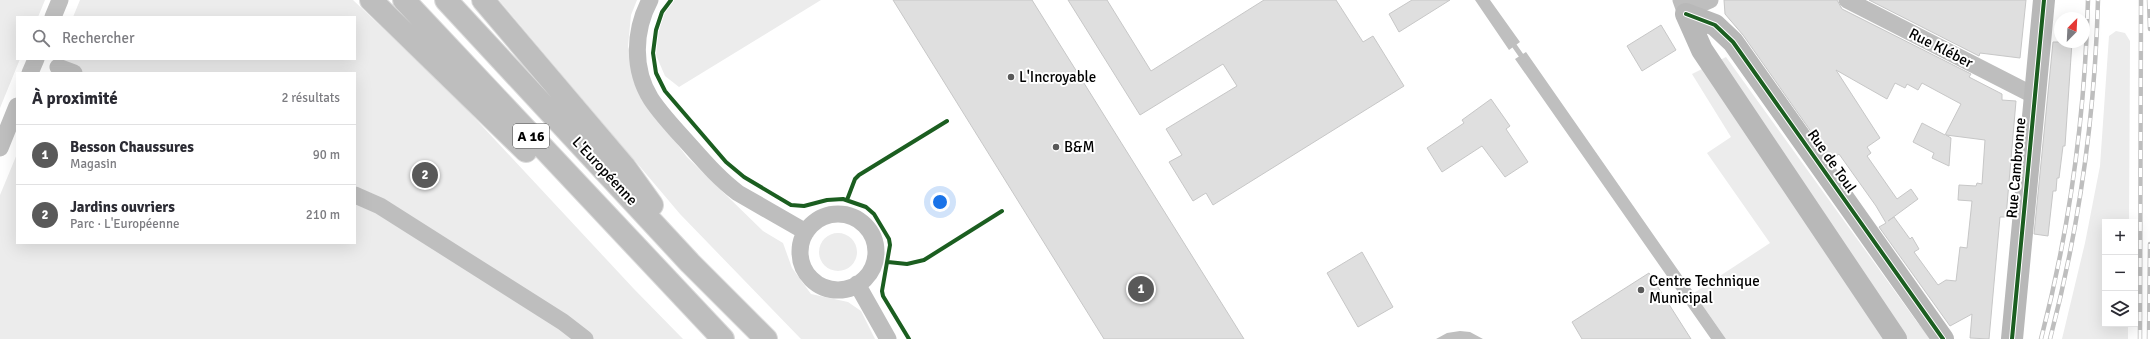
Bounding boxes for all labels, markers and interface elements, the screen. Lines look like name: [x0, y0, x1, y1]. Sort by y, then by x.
north arrow: [2054, 12, 2090, 48]
search box: [16, 16, 356, 60]
street label: Rue Kléber: [1906, 24, 1976, 72]
icon: search: [30, 27, 52, 49]
text: Rechercher: [62, 29, 135, 47]
place label: L'Incroyable: [1019, 68, 1096, 86]
marker: L'Incroyable: [1006, 72, 1016, 82]
text: À proximité: [32, 88, 118, 109]
text: 2 résultats: [281, 90, 340, 106]
street label: Rue Cambronne: [2003, 117, 2029, 219]
road number: A 16: [513, 124, 549, 148]
street label: Rue de Toul: [1804, 126, 1860, 196]
street label: L'Européenne: [569, 133, 641, 209]
text: Besson Chaussures: [70, 138, 194, 156]
place label: B&M: [1064, 138, 1095, 156]
marker: B&M: [1051, 142, 1061, 152]
text: 1: [41, 147, 49, 163]
text: 90 m: [313, 147, 340, 163]
text: Magasin: [70, 156, 117, 172]
pin: 2: [412, 160, 438, 190]
your location: [930, 192, 950, 212]
text: Jardins ouvriers: [70, 198, 175, 216]
text: 2: [41, 207, 49, 223]
text: 210 m: [306, 207, 340, 223]
text: Parc · L'Européenne: [70, 216, 180, 232]
map controls: [2102, 219, 2138, 327]
button: +: [2102, 219, 2138, 255]
button: −: [2102, 255, 2138, 291]
place label: Centre Technique Municipal: [1649, 272, 1760, 307]
pin: 1: [1128, 274, 1154, 304]
marker: Centre Technique Municipal: [1636, 285, 1646, 295]
button: layers: [2102, 291, 2138, 327]

